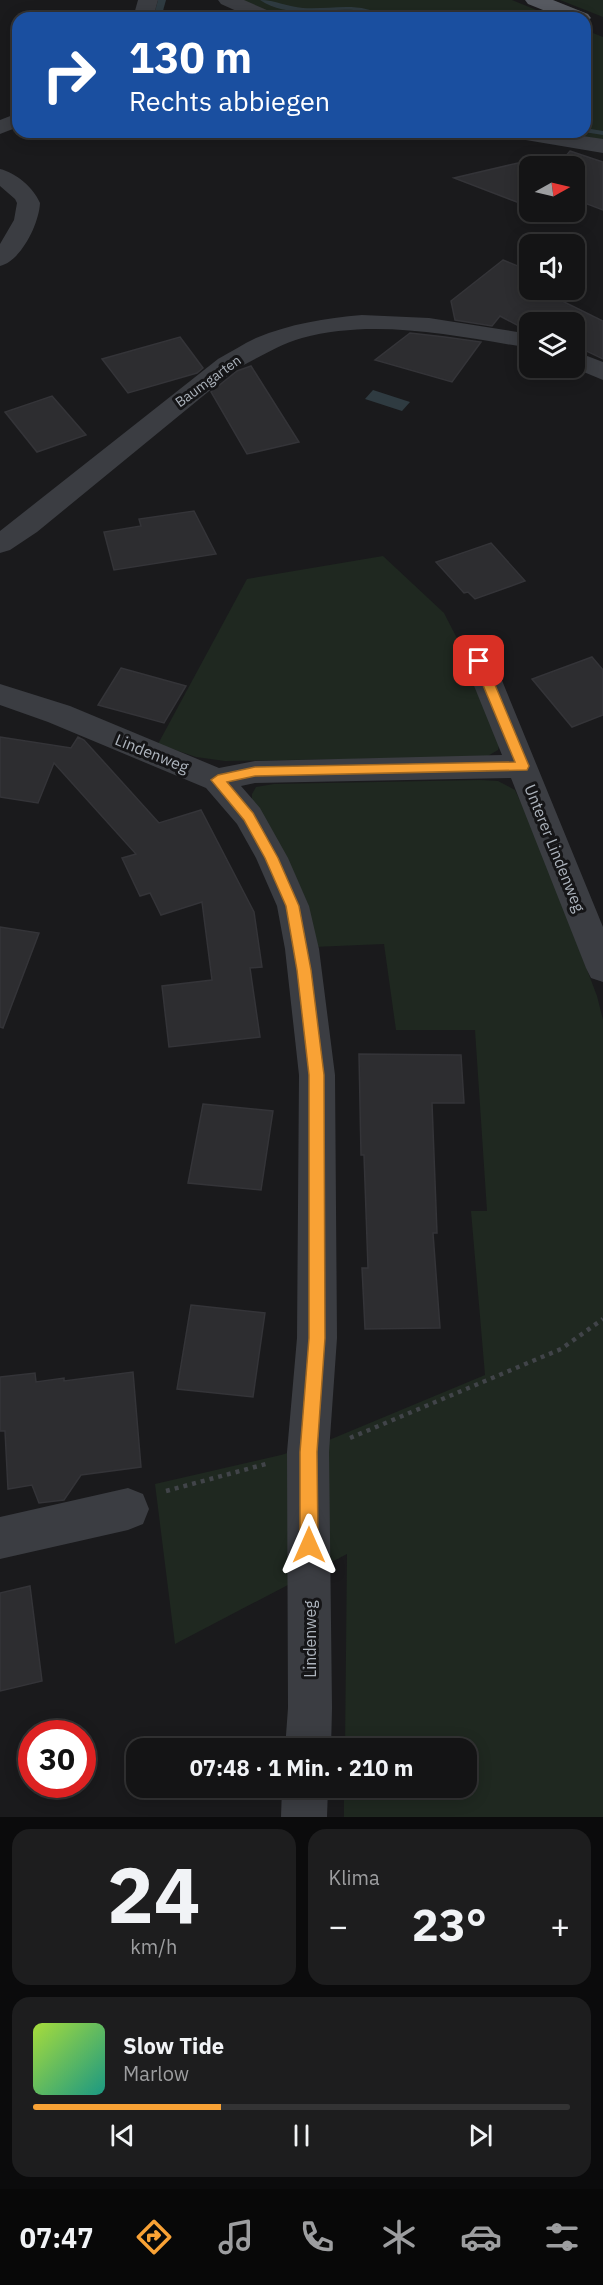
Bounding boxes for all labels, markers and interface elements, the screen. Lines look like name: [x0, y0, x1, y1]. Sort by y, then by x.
text: 130 m: [129, 30, 252, 85]
icon: right: [30, 36, 108, 114]
text: Rechts abbiegen: [129, 83, 330, 118]
north arrow: [519, 156, 585, 222]
map controls: [519, 156, 585, 378]
button: sound: [519, 234, 585, 300]
button: layers: [519, 312, 585, 378]
street label: Baumgarten: [171, 351, 245, 411]
pin: [453, 635, 504, 686]
icon: arrive: [462, 644, 495, 677]
street label: Lindenweg: [112, 729, 192, 777]
street label: Unterer Lindenweg: [520, 781, 590, 915]
position arrow: [277, 1513, 341, 1577]
street label: Lindenweg: [300, 1600, 320, 1678]
speed limit sign: 30: [18, 1720, 96, 1798]
text: 07:48 · 1 Min. · 210 m: [190, 1753, 413, 1782]
text: 24: [107, 1843, 201, 1944]
text: Klima: [329, 1864, 380, 1891]
text: 23°: [412, 1895, 487, 1953]
text: −: [329, 1904, 348, 1947]
text: +: [550, 1904, 570, 1947]
text: km/h: [130, 1933, 177, 1960]
text: Slow Tide: [123, 2031, 224, 2060]
text: Marlow: [123, 2060, 189, 2087]
icon: previous: [106, 2119, 139, 2152]
icon: pause: [285, 2119, 318, 2152]
icon: next: [464, 2119, 497, 2152]
icon: directions: [133, 2216, 175, 2258]
icon: music: [215, 2216, 257, 2258]
icon: phone: [296, 2216, 338, 2258]
icon: climate: [378, 2216, 420, 2258]
icon: car: [460, 2216, 502, 2258]
icon: filters: [541, 2216, 583, 2258]
text: 07:47: [20, 2220, 94, 2255]

